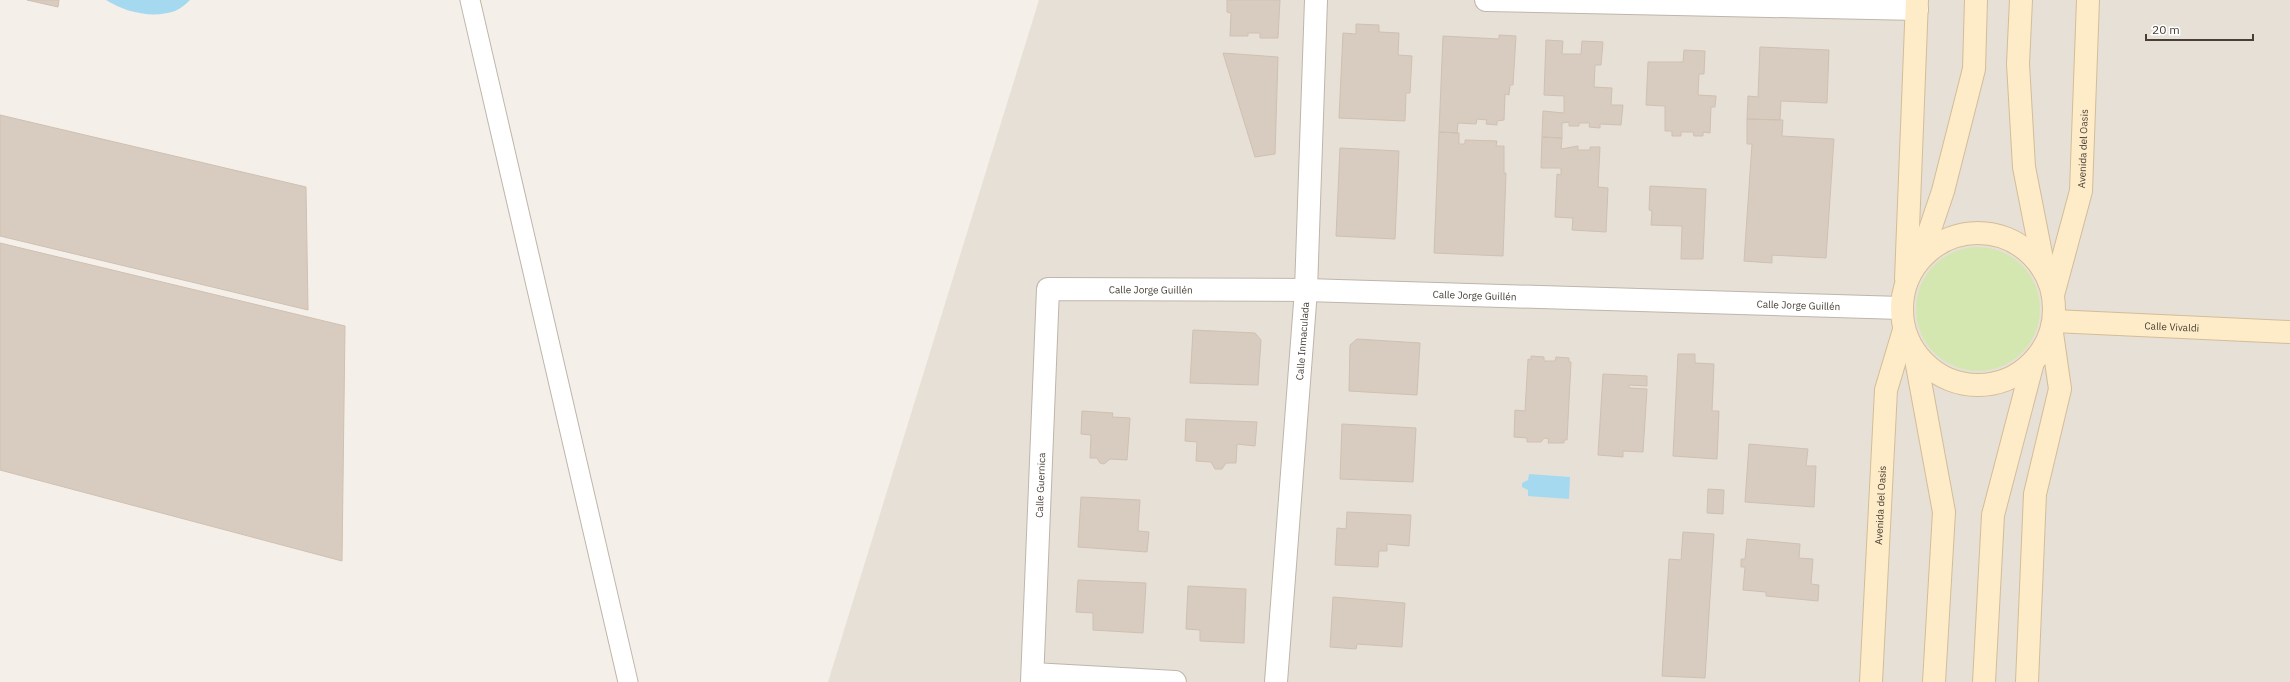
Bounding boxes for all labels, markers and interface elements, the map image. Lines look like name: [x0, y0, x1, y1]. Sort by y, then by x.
scale bar: [2146, 16, 2253, 42]
text: 20 m: [2152, 22, 2180, 37]
street label: Avenida del Oasis: [2075, 109, 2091, 189]
street label: Calle Jorge Guillén: [1109, 283, 1193, 296]
street label: Calle Jorge Guillén: [1432, 287, 1517, 303]
street label: Calle Jorge Guillén: [1756, 297, 1841, 313]
street label: Calle Inmaculada: [1293, 301, 1312, 381]
street label: Calle Vivaldi: [2144, 319, 2199, 334]
street label: Calle Guernica: [1032, 452, 1048, 518]
street label: Avenida del Oasis: [1872, 465, 1889, 545]

